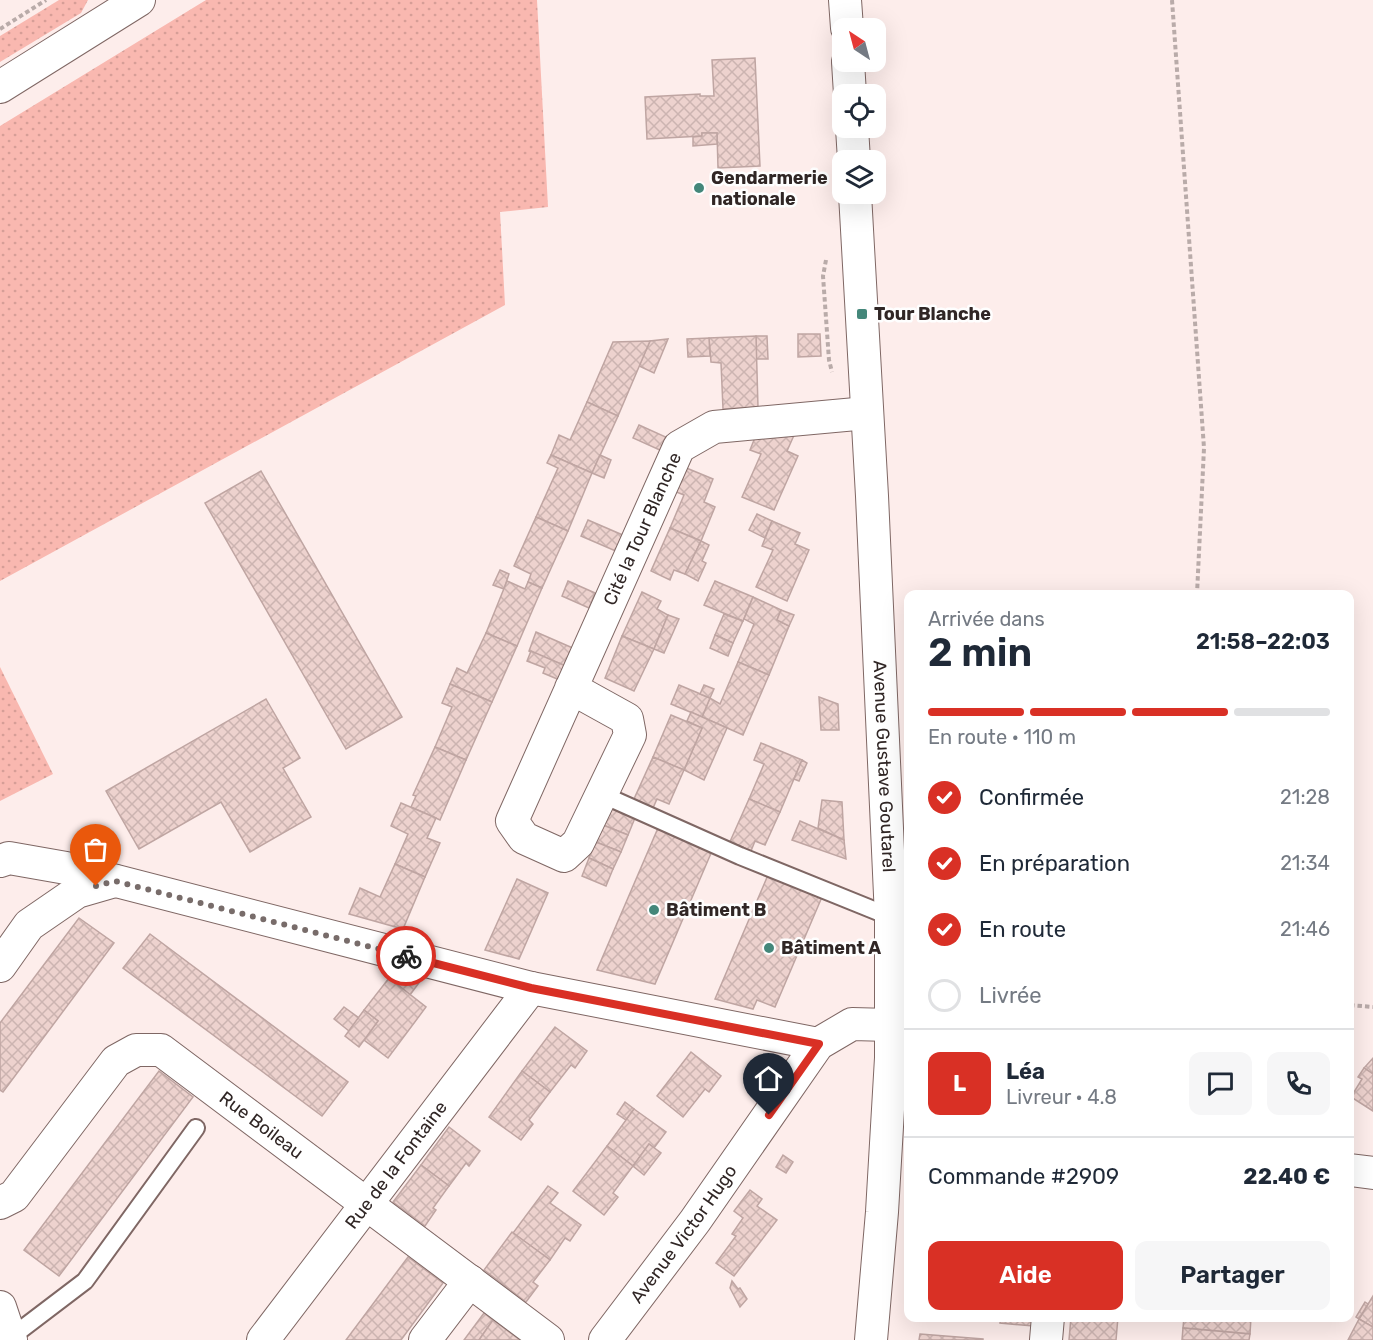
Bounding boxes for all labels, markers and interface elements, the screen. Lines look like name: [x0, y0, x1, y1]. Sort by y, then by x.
north arrow: [832, 18, 886, 72]
map controls: [832, 18, 886, 204]
button: locate: [832, 84, 886, 138]
button: layers: [832, 150, 886, 204]
place label: Gendarmerie nationale: [711, 167, 828, 210]
marker: Gendarmerie nationale: [692, 181, 706, 195]
place label: Tour Blanche: [874, 303, 991, 325]
marker: Tour Blanche: [855, 307, 869, 321]
street label: Cité la Tour Blanche: [599, 449, 686, 609]
text: Arrivée dans: [928, 607, 1045, 631]
text: 21:58–22:03: [1196, 628, 1330, 655]
text: 2 min: [928, 630, 1032, 676]
street label: Avenue Gustave Goutarel: [868, 660, 900, 873]
text: En route · 110 m: [928, 725, 1076, 749]
icon: check: [928, 781, 961, 814]
text: Confirmée: [979, 784, 1084, 811]
text: 21:28: [1280, 785, 1330, 809]
pin: [70, 824, 121, 886]
icon: bag: [79, 833, 112, 866]
icon: check: [928, 847, 961, 880]
text: En préparation: [979, 850, 1130, 877]
text: 21:34: [1280, 851, 1330, 875]
place label: Bâtiment B: [666, 899, 766, 921]
marker: Bâtiment B: [647, 903, 661, 917]
icon: check: [928, 913, 961, 946]
text: En route: [979, 916, 1066, 943]
text: 21:46: [1280, 917, 1330, 941]
courier: [376, 926, 436, 986]
place label: Bâtiment A: [781, 937, 881, 959]
icon: bike: [390, 940, 423, 973]
marker: Bâtiment A: [762, 941, 776, 955]
text: Livrée: [979, 982, 1042, 1009]
button: chat: [1189, 1052, 1252, 1115]
button: phone: [1267, 1052, 1330, 1115]
pin: [743, 1053, 794, 1115]
text: Léa: [1006, 1058, 1045, 1085]
icon: home: [752, 1062, 785, 1095]
text: L: [953, 1070, 966, 1097]
text: Livreur · 4.8: [1006, 1085, 1117, 1109]
street label: Rue Boileau: [215, 1087, 308, 1164]
street label: Rue de la Fontaine: [341, 1097, 452, 1233]
street label: Avenue Victor Hugo: [626, 1161, 742, 1308]
text: Commande #2909: [928, 1163, 1119, 1190]
text: 22.40 €: [1243, 1163, 1330, 1190]
button: Aide: [928, 1241, 1123, 1310]
button: Partager: [1135, 1241, 1330, 1310]

